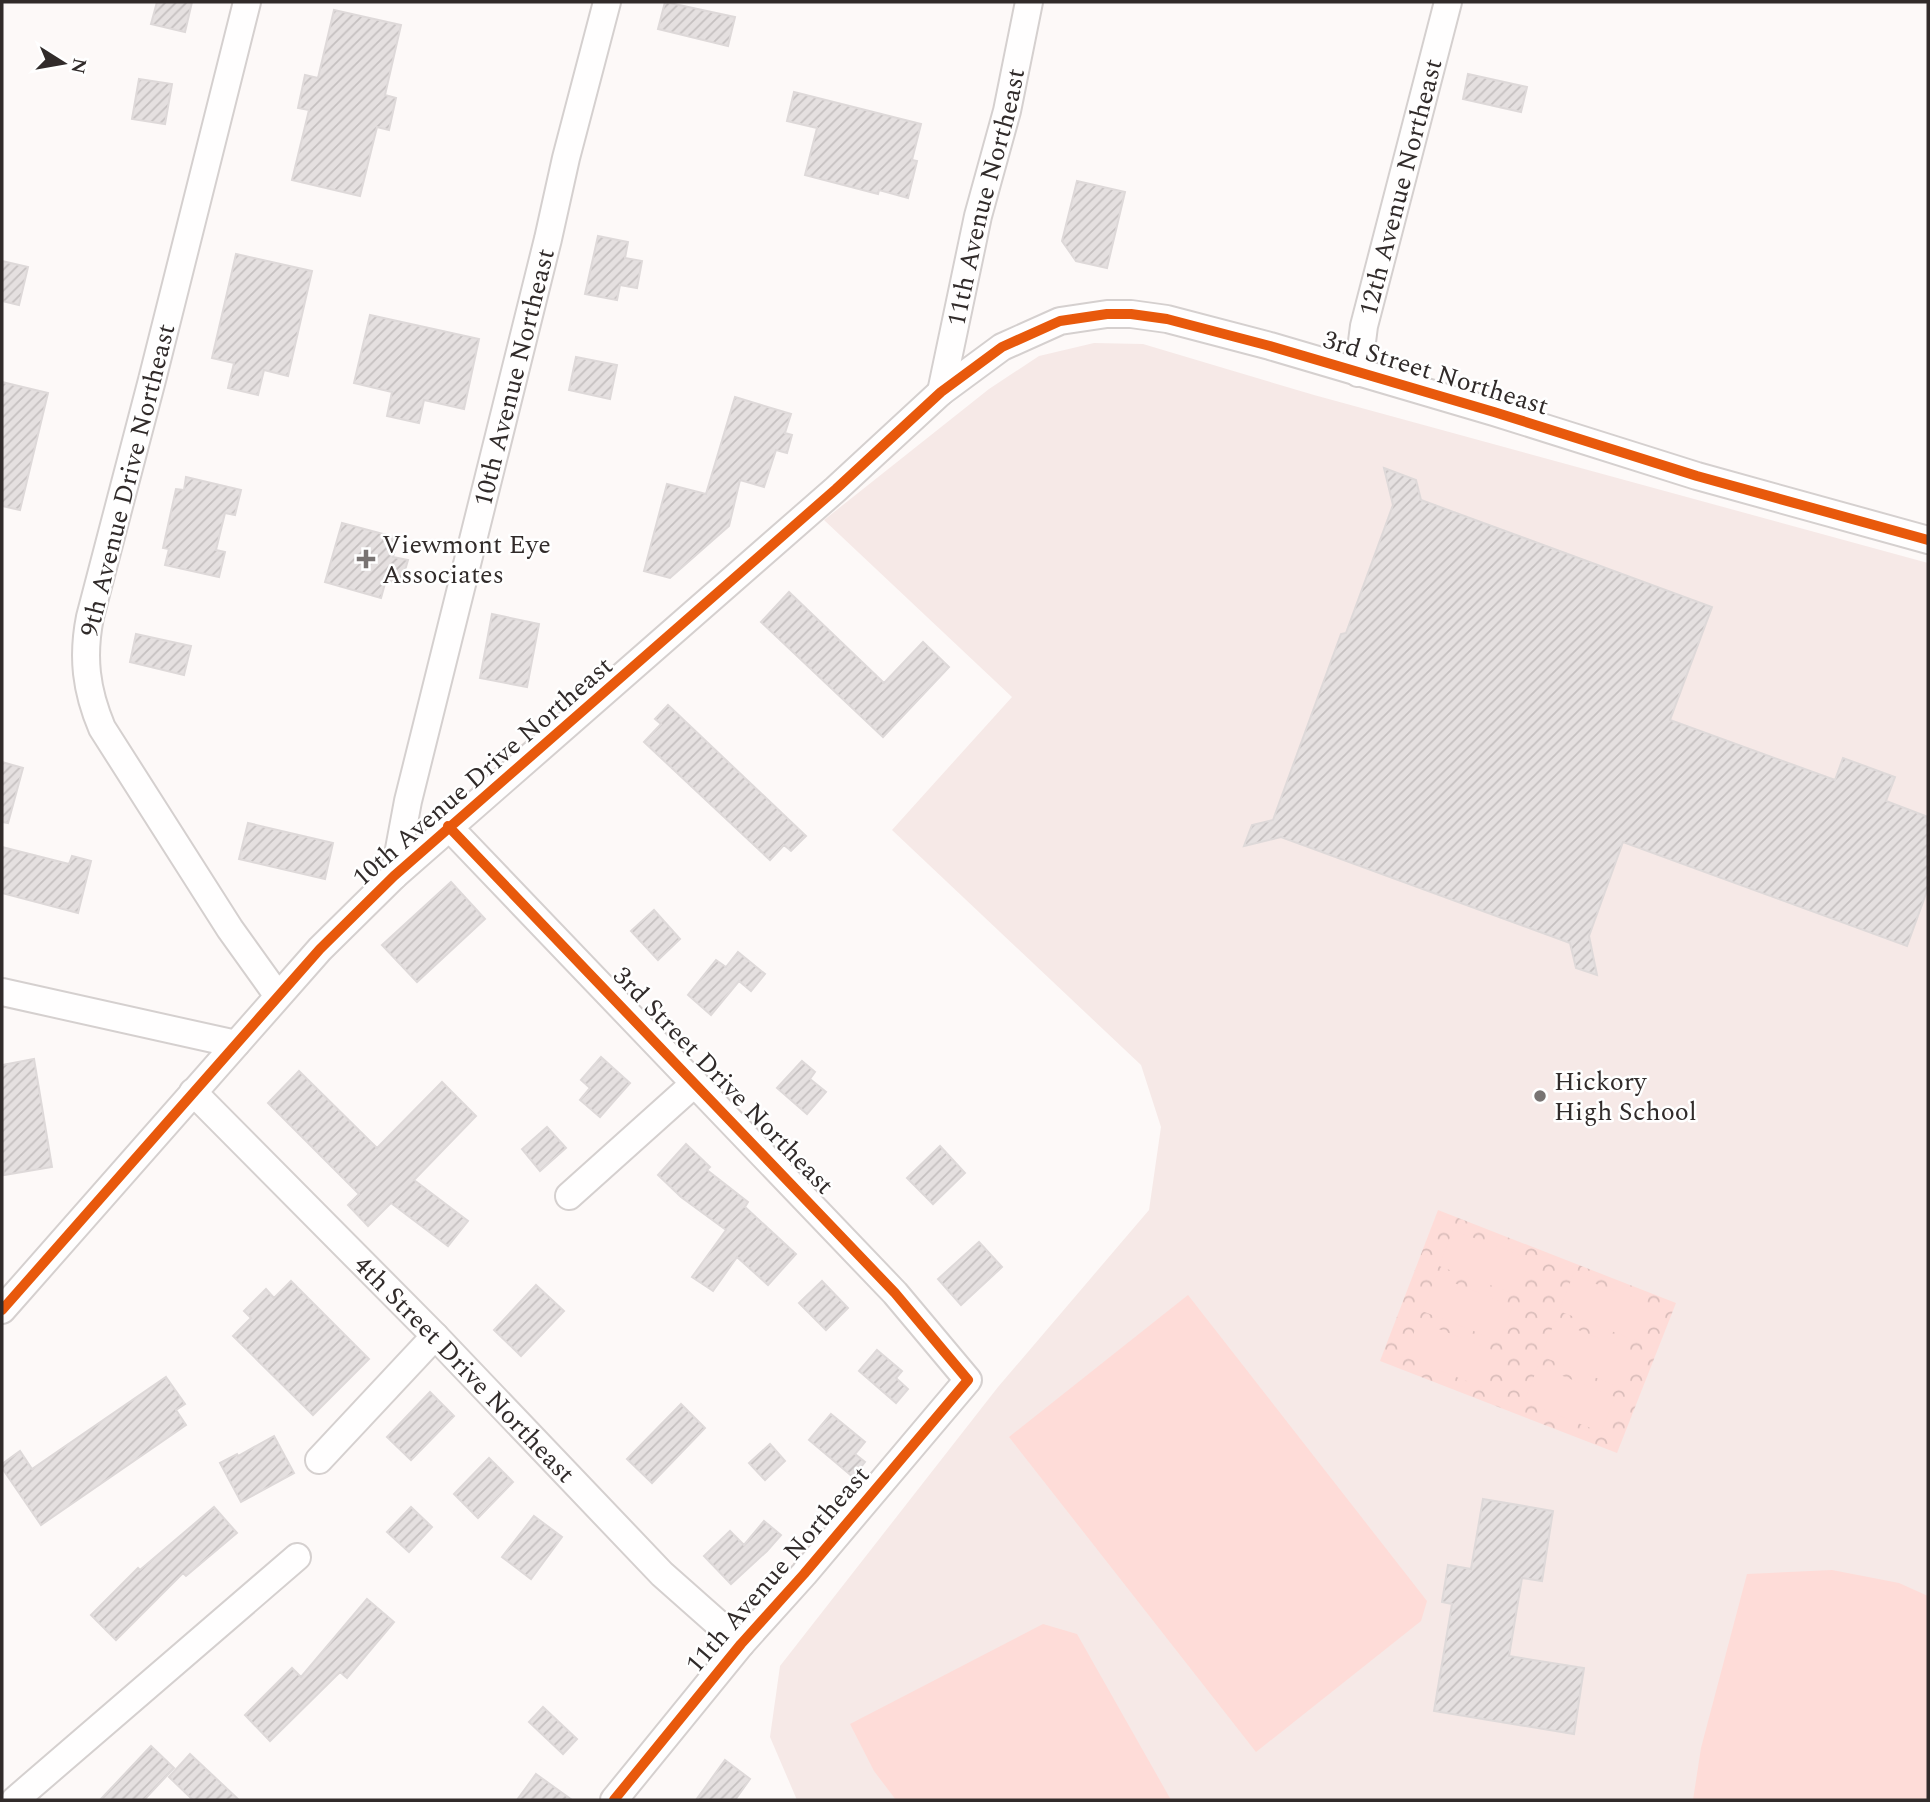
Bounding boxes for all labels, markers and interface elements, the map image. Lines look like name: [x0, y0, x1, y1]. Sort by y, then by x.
north arrow: [28, 28, 98, 98]
street label: 12th Avenue Northeast: [1348, 54, 1454, 320]
text: N: [63, 56, 94, 76]
street label: 11th Avenue Northeast: [936, 65, 1036, 330]
street label: 10th Avenue Northeast: [463, 244, 566, 511]
street label: 9th Avenue Drive Northeast: [70, 319, 186, 641]
street label: 3rd Street Northeast: [1318, 320, 1554, 426]
place label: Viewmont Eye Associates: [382, 525, 551, 595]
marker: Viewmont Eye Associates: [356, 549, 376, 569]
street label: 10th Avenue Drive Northeast: [343, 647, 622, 897]
street label: 3rd Street Drive Northeast: [603, 957, 843, 1204]
place label: Hickory High School: [1554, 1062, 1697, 1132]
marker: Hickory High School: [1532, 1088, 1548, 1104]
street label: 4th Street Drive Northeast: [344, 1246, 584, 1493]
street label: 11th Avenue Northeast: [676, 1457, 880, 1682]

